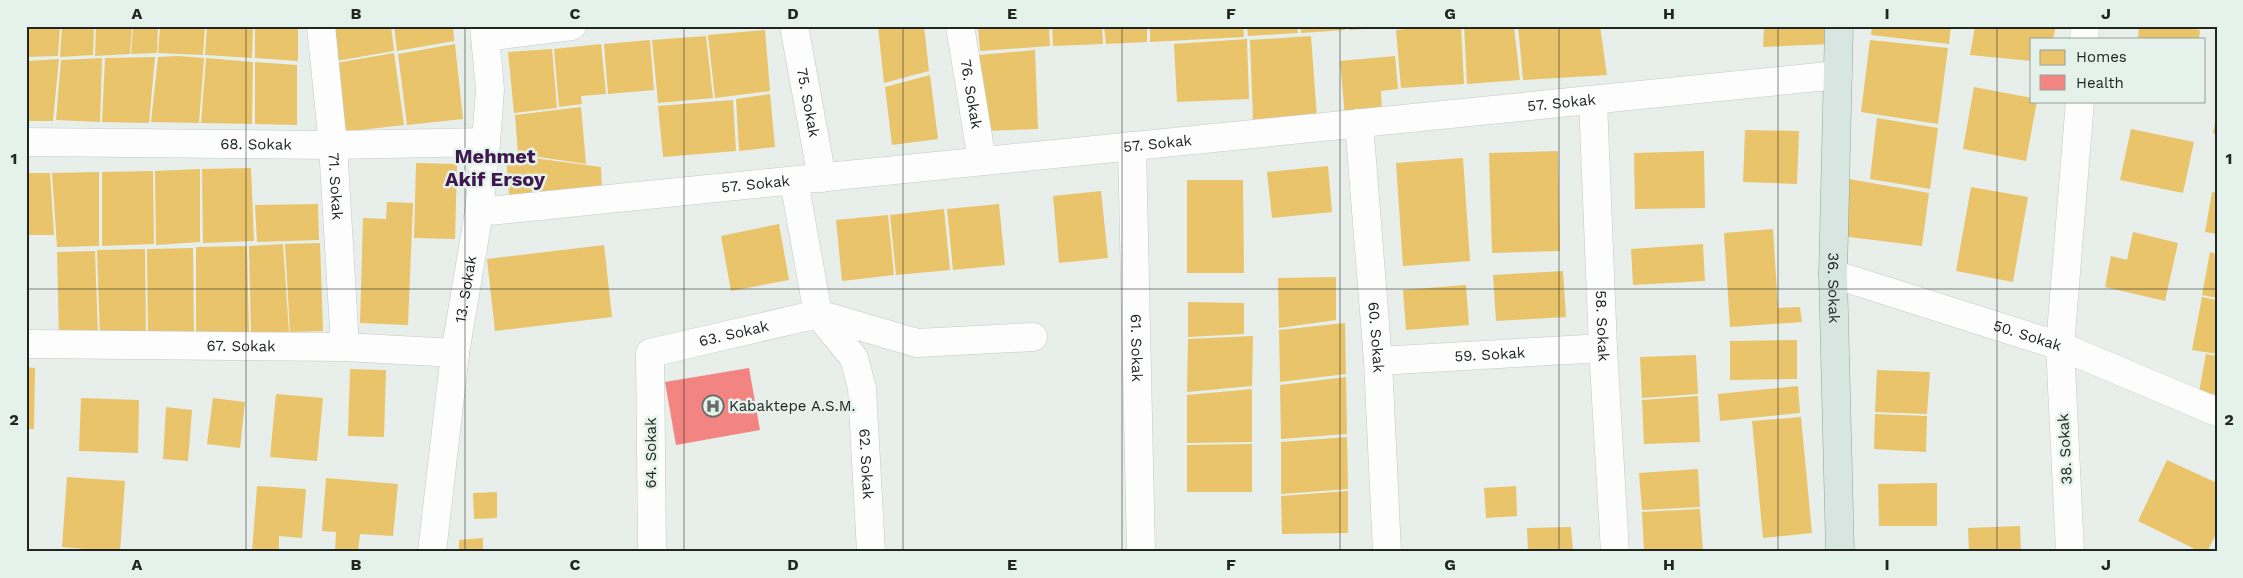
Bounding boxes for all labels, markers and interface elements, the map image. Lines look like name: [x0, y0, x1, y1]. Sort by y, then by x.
text: A: [132, 4, 143, 23]
text: B: [351, 4, 362, 23]
text: C: [570, 4, 581, 23]
text: D: [787, 4, 799, 23]
text: E: [1007, 4, 1017, 23]
text: F: [1226, 4, 1236, 23]
text: G: [1444, 4, 1456, 23]
text: H: [1663, 4, 1675, 23]
text: I: [1884, 4, 1890, 23]
text: J: [2101, 4, 2111, 23]
legend: [2030, 38, 2206, 102]
text: Homes: [2076, 48, 2127, 66]
street label: 76. Sokak: [957, 58, 986, 131]
street label: 75. Sokak: [793, 67, 823, 139]
text: Health: [2076, 74, 2124, 92]
street label: 57. Sokak: [1526, 90, 1597, 115]
street label: 57. Sokak: [1122, 131, 1193, 156]
street label: 68. Sokak: [220, 135, 292, 154]
district label: Mehmet Akif Ersoy: [445, 144, 546, 191]
text: 1: [11, 149, 17, 168]
text: 1: [2226, 149, 2232, 168]
street label: 71. Sokak: [324, 152, 346, 221]
street label: 57. Sokak: [720, 172, 791, 197]
street label: 36. Sokak: [1824, 252, 1843, 324]
street label: 13. Sokak: [451, 254, 480, 324]
street label: 58. Sokak: [1592, 290, 1613, 362]
street label: 60. Sokak: [1364, 301, 1388, 374]
street label: 61. Sokak: [1127, 314, 1146, 383]
street label: 50. Sokak: [1991, 316, 2064, 355]
street label: 63. Sokak: [697, 317, 771, 350]
street label: 67. Sokak: [206, 337, 276, 355]
street label: 59. Sokak: [1454, 343, 1526, 366]
hospital icon: Kabaktepe A.S.M.: [701, 394, 725, 418]
place label: Kabaktepe A.S.M.: [729, 397, 855, 415]
text: 2: [9, 410, 19, 429]
text: 2: [2224, 410, 2234, 429]
street label: 38. Sokak: [2054, 413, 2076, 485]
street label: 64. Sokak: [642, 417, 660, 489]
street label: 62. Sokak: [855, 428, 877, 500]
text: A: [132, 555, 143, 574]
text: B: [351, 555, 362, 574]
text: C: [570, 555, 581, 574]
text: D: [787, 555, 799, 574]
text: E: [1007, 555, 1017, 574]
text: F: [1226, 555, 1236, 574]
text: G: [1444, 555, 1456, 574]
text: H: [1663, 555, 1675, 574]
text: I: [1884, 555, 1890, 574]
text: J: [2101, 555, 2111, 574]

